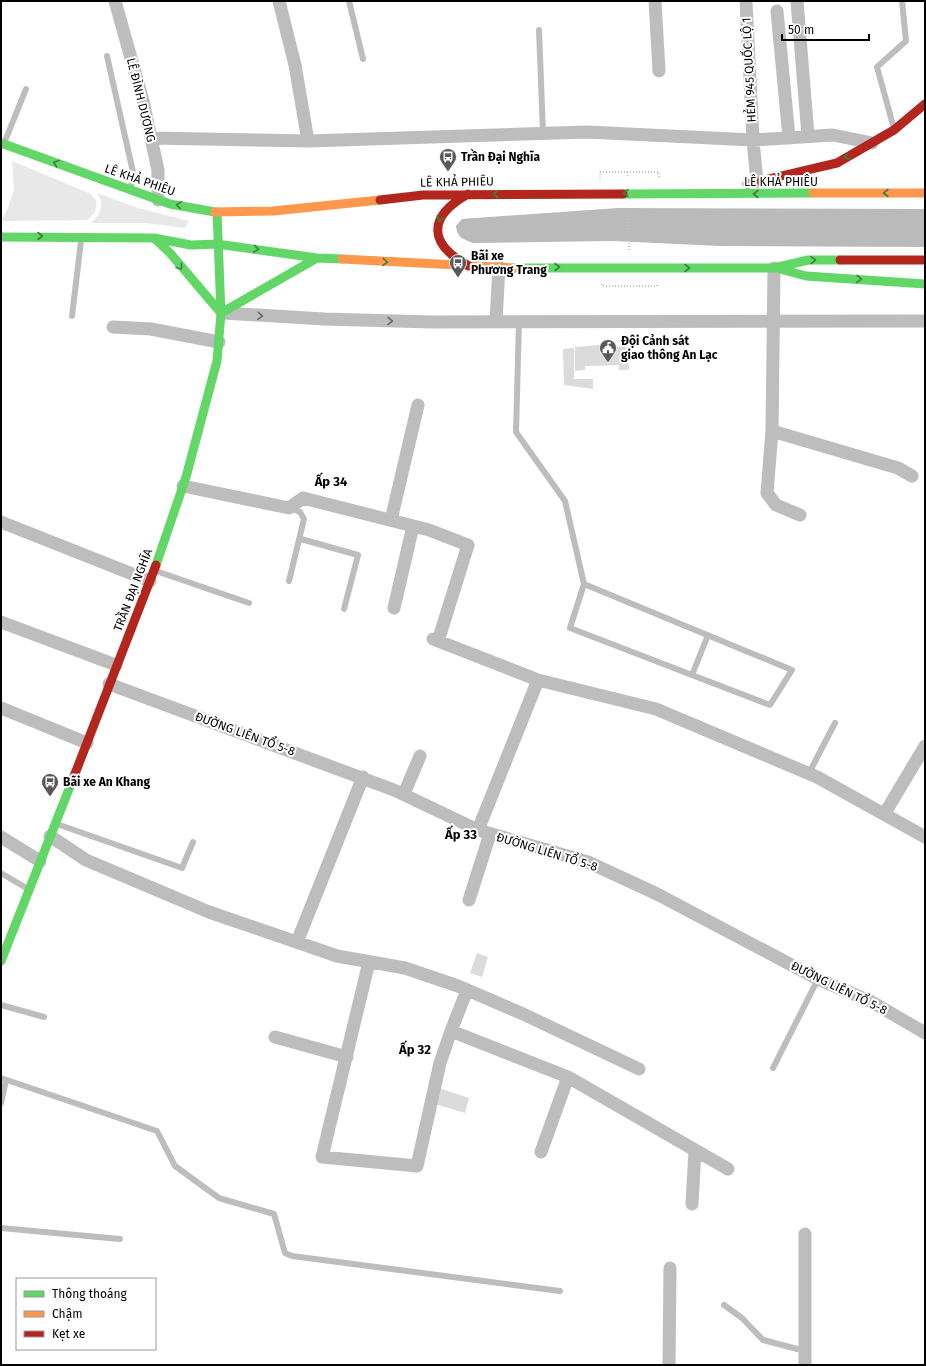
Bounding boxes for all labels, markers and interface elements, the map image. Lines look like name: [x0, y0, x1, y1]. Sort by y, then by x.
scale bar: [782, 16, 869, 42]
street label: HẺM 945 QUỐC LỘ 1: [736, 17, 759, 123]
text: 50 m: [788, 23, 814, 37]
street label: LÊ ĐÌNH DƯƠNG: [124, 56, 159, 144]
bus stop icon: Trần Đại Nghĩa: [438, 147, 458, 172]
place label: Trần Đại Nghĩa: [461, 148, 540, 164]
one-way arrow: [844, 153, 851, 160]
one-way arrow: [53, 159, 60, 168]
street label: LÊ KHẢ PHIÊU: [103, 159, 178, 199]
street label: LÊ KHẢ PHIÊU: [420, 172, 494, 190]
street label: LÊ KHẢ PHIÊU: [744, 173, 818, 189]
one-way arrow: [623, 189, 629, 197]
one-way arrow: [883, 189, 889, 198]
one-way arrow: [493, 190, 499, 198]
one-way arrow: [753, 190, 759, 198]
one-way arrow: [176, 201, 182, 210]
one-way arrow: [436, 215, 445, 222]
one-way arrow: [37, 232, 43, 240]
one-way arrow: [252, 244, 259, 253]
place label: Bãi xe Phương Trang: [471, 249, 547, 277]
bus stop icon: Bãi xe Phương Trang: [448, 253, 468, 278]
one-way arrow: [810, 256, 816, 265]
one-way arrow: [382, 257, 388, 266]
one-way arrow: [175, 262, 182, 269]
one-way arrow: [554, 263, 560, 271]
one-way arrow: [684, 264, 690, 272]
one-way arrow: [856, 275, 862, 284]
one-way arrow: [257, 311, 263, 320]
one-way arrow: [387, 316, 393, 325]
place label: Đội Cảnh sát giao thông An Lạc: [621, 334, 718, 362]
public building icon: Đội Cảnh sát giao thông An Lạc: [598, 338, 618, 363]
district label: Ấp 34: [314, 472, 348, 489]
street label: TRẦN ĐẠI NGHĨA: [108, 546, 155, 633]
street label: ĐƯỜNG LIÊN TỔ 5-8: [193, 707, 298, 759]
bus stop icon: Bãi xe An Khang: [40, 772, 60, 797]
place label: Bãi xe An Khang: [63, 775, 151, 789]
district label: Ấp 33: [444, 825, 477, 842]
street label: ĐƯỜNG LIÊN TỔ 5-8: [495, 827, 601, 874]
street label: ĐƯỜNG LIÊN TỔ 5-8: [789, 956, 891, 1018]
district label: Ấp 32: [398, 1040, 431, 1057]
legend: [16, 1278, 156, 1350]
text: Thông thoáng: [52, 1287, 128, 1301]
text: Chậm: [52, 1307, 82, 1321]
text: Kẹt xe: [52, 1327, 85, 1341]

